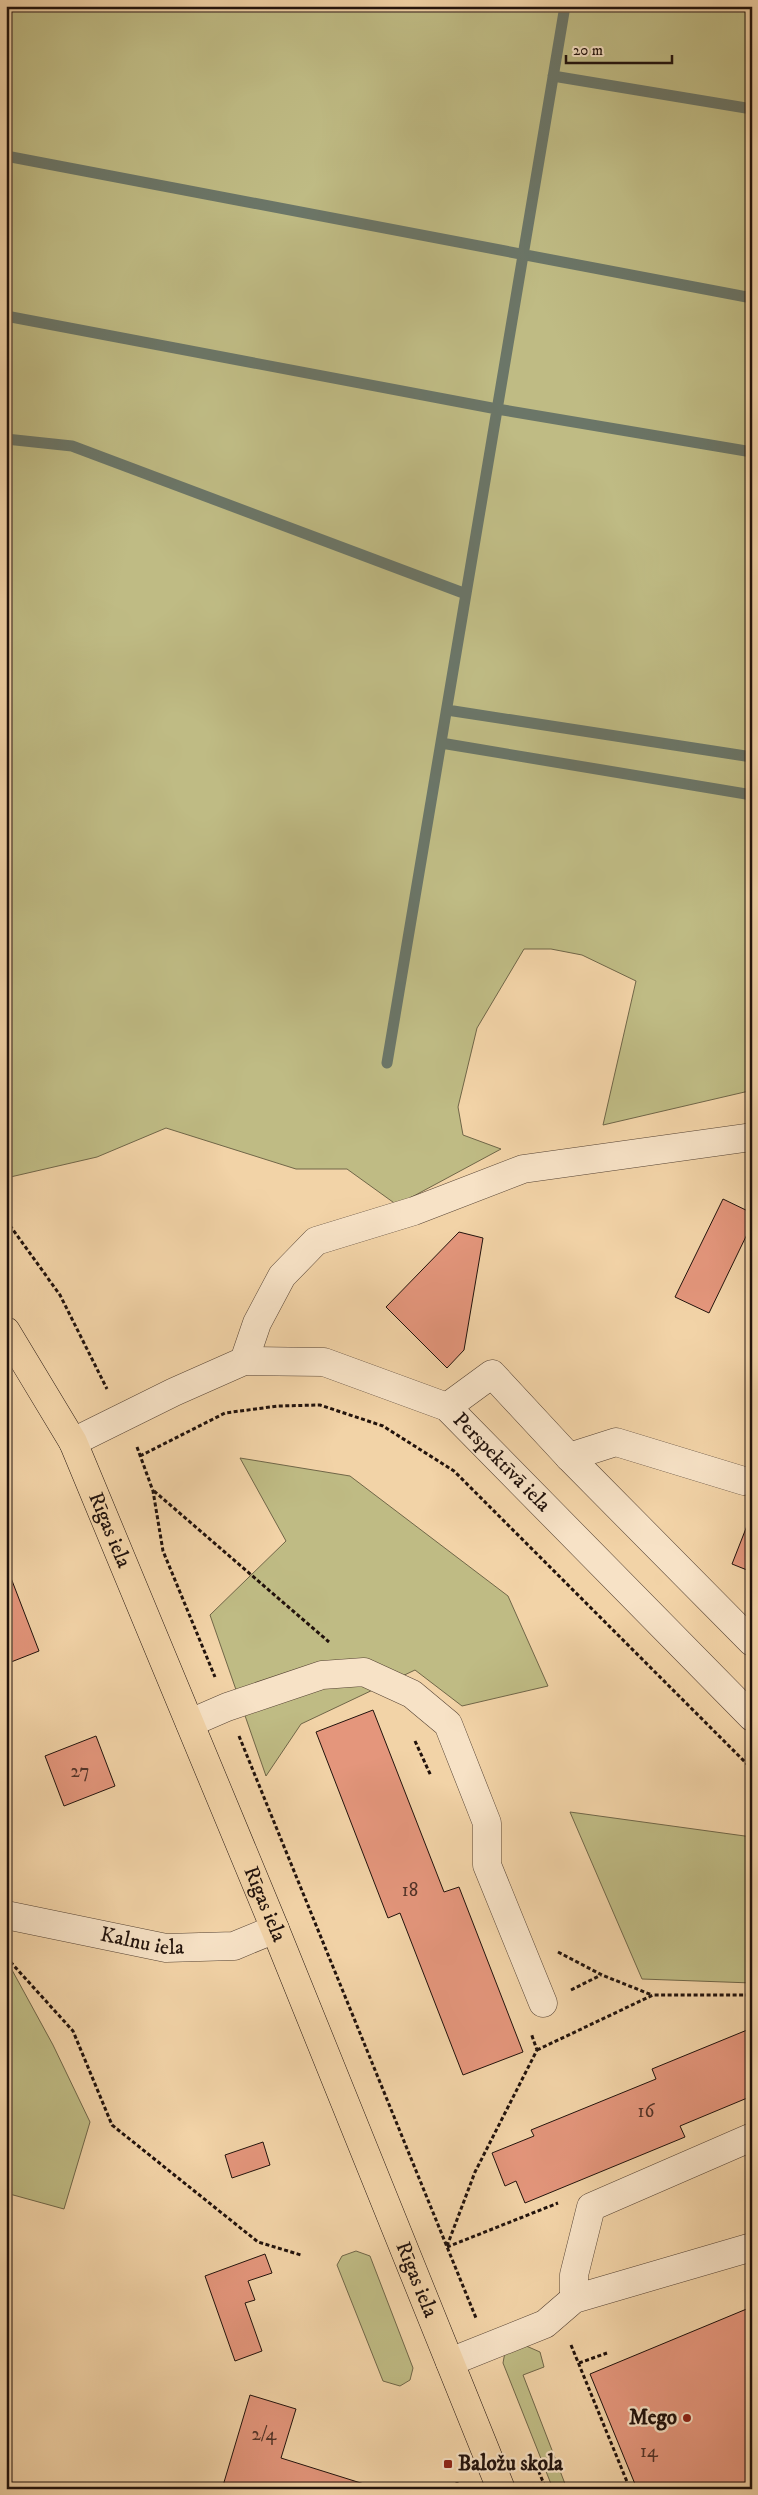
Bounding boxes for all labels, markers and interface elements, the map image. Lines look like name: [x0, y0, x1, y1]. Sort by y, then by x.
scale bar: [566, 32, 672, 64]
text: 20 m: [573, 41, 603, 60]
street label: Perspektīvā iela: [447, 1407, 556, 1518]
street label: Rīgas iela: [82, 1488, 137, 1572]
house number: 27: [71, 1760, 89, 1783]
street label: Rīgas iela: [237, 1862, 292, 1946]
house number: 18: [402, 1879, 418, 1902]
street label: Kalnu iela: [98, 1922, 185, 1961]
house number: 16: [638, 2100, 656, 2123]
street label: Rīgas iela: [390, 2238, 443, 2321]
place label: Mego: [629, 2405, 677, 2431]
marker: Mego: [681, 2412, 693, 2424]
house number: 2/4: [252, 2423, 278, 2446]
house number: 14: [640, 2440, 659, 2463]
place label: Baložu skola: [458, 2451, 564, 2477]
marker: Baložu skola: [442, 2458, 454, 2470]

